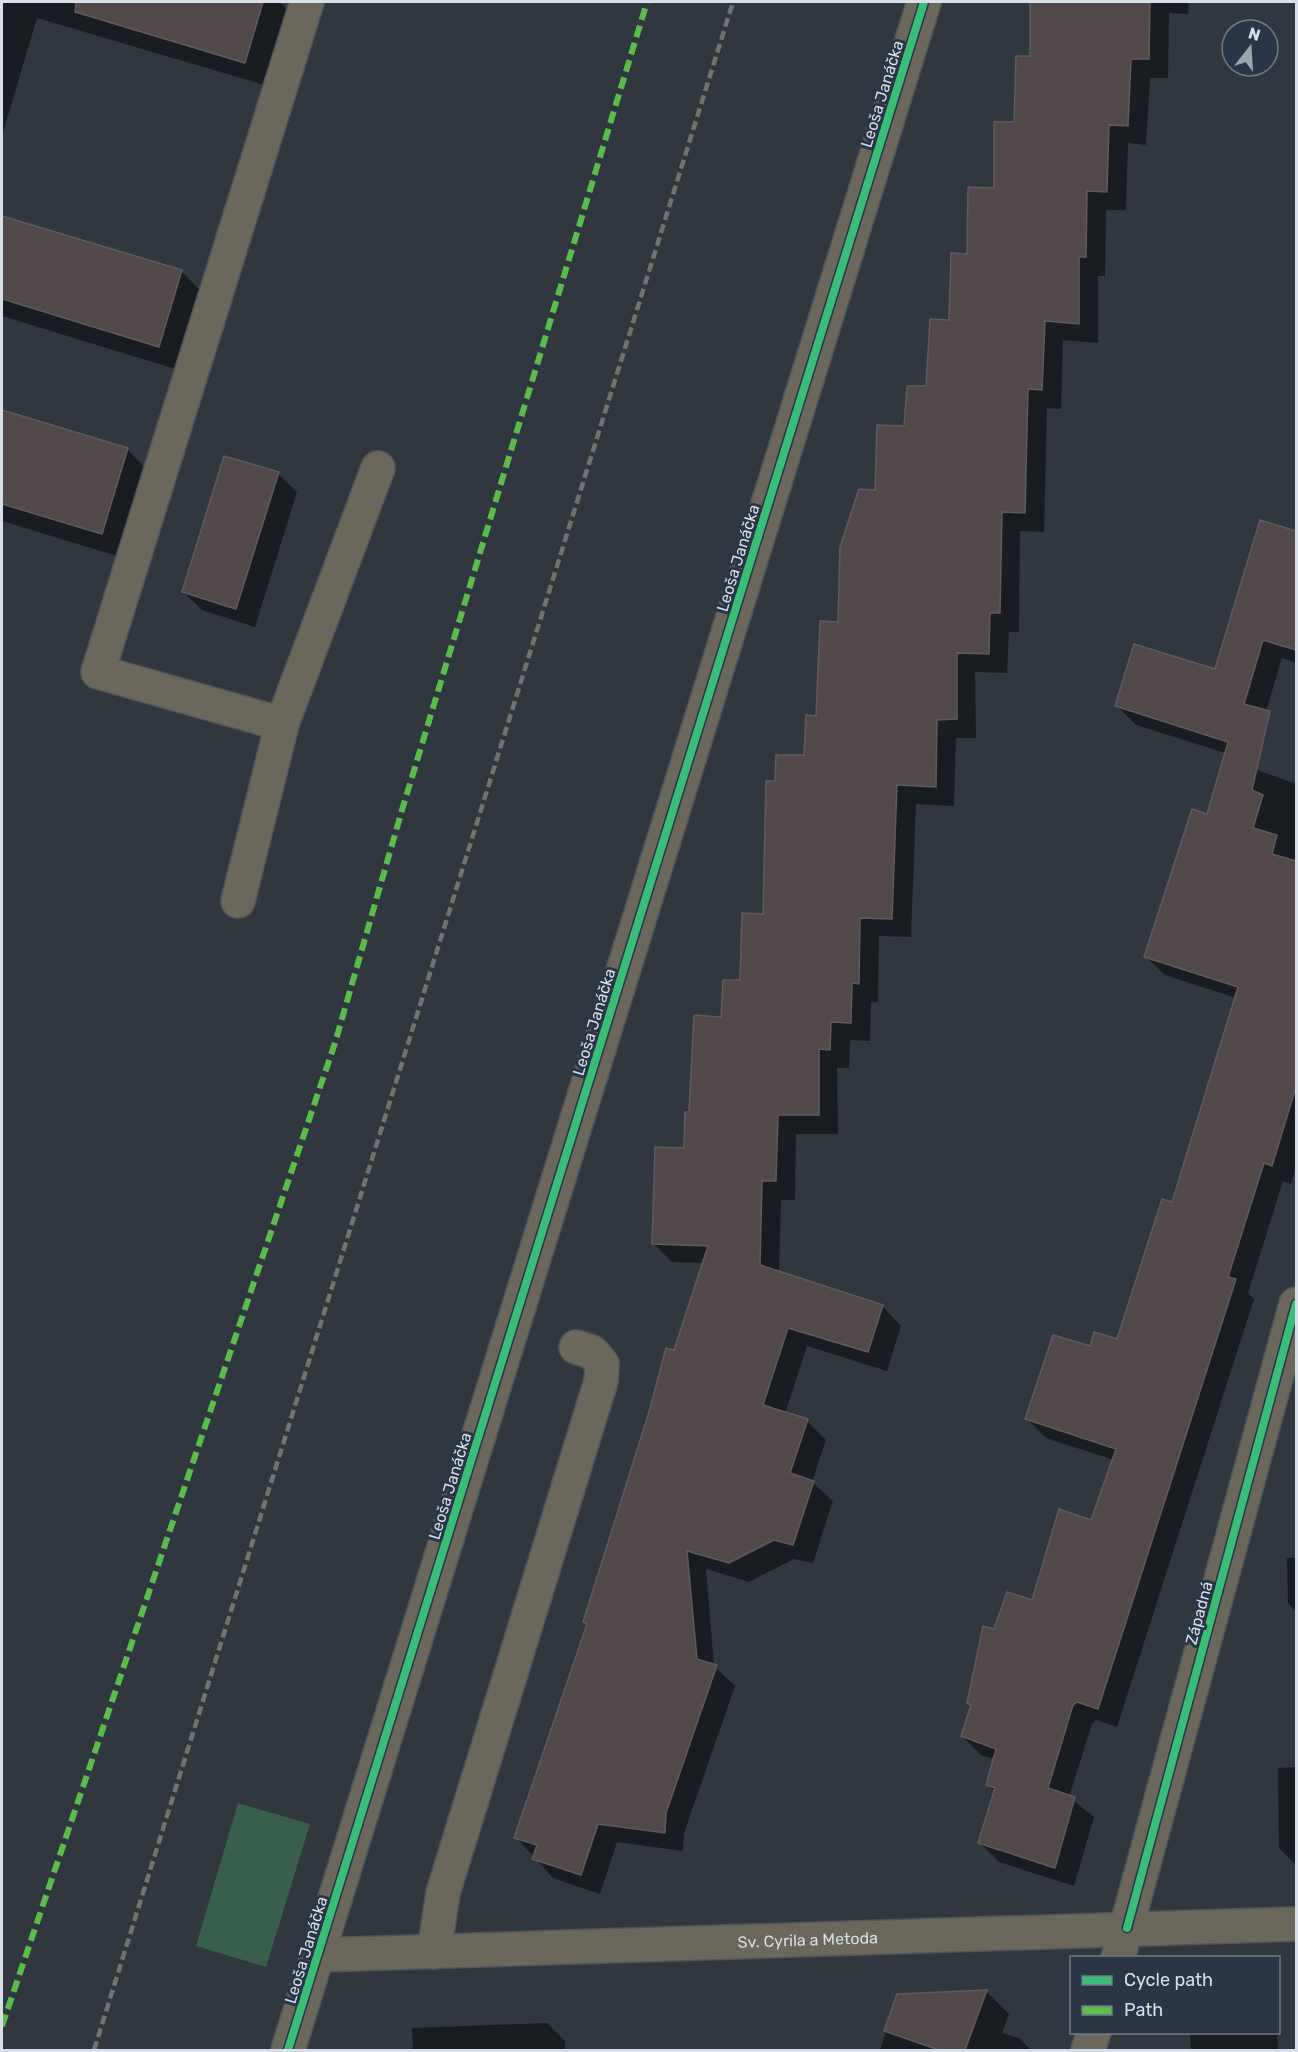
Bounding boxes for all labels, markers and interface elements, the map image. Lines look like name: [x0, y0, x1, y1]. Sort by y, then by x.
north arrow: [1220, 18, 1280, 78]
text: N: [1246, 23, 1263, 45]
street label: Leoša Janáčka: [857, 38, 907, 150]
street label: Leoša Janáčka: [713, 502, 763, 614]
street label: Leoša Janáčka: [569, 966, 619, 1078]
street label: Leoša Janáčka: [425, 1430, 475, 1542]
street label: Západná: [1181, 1579, 1217, 1647]
street label: Leoša Janáčka: [281, 1894, 331, 2006]
street label: Sv. Cyrila a Metoda: [737, 1928, 878, 1951]
legend: [1070, 1956, 1280, 2034]
text: Cycle path: [1124, 1969, 1213, 1991]
text: Path: [1124, 1999, 1163, 2021]

